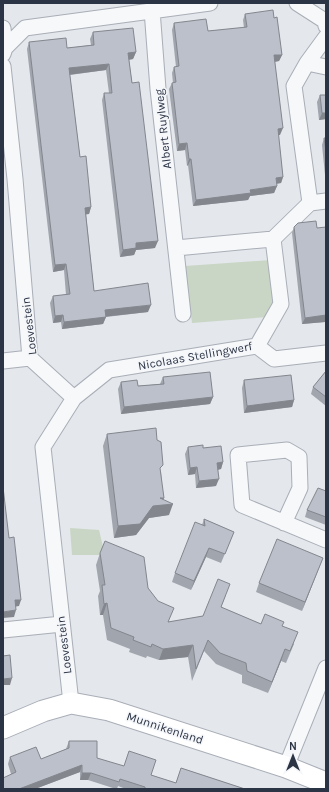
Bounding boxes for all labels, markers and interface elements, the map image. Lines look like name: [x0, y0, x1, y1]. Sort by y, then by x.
street label: Albert Ruylweg: [152, 88, 174, 170]
street label: Loevestein: [18, 296, 40, 356]
street label: Nicolaas Stellingwerf: [137, 339, 254, 373]
street label: Loevestein: [53, 615, 75, 675]
street label: Munnikenland: [125, 709, 205, 747]
north arrow: [273, 736, 313, 776]
text: N: [289, 740, 297, 753]

